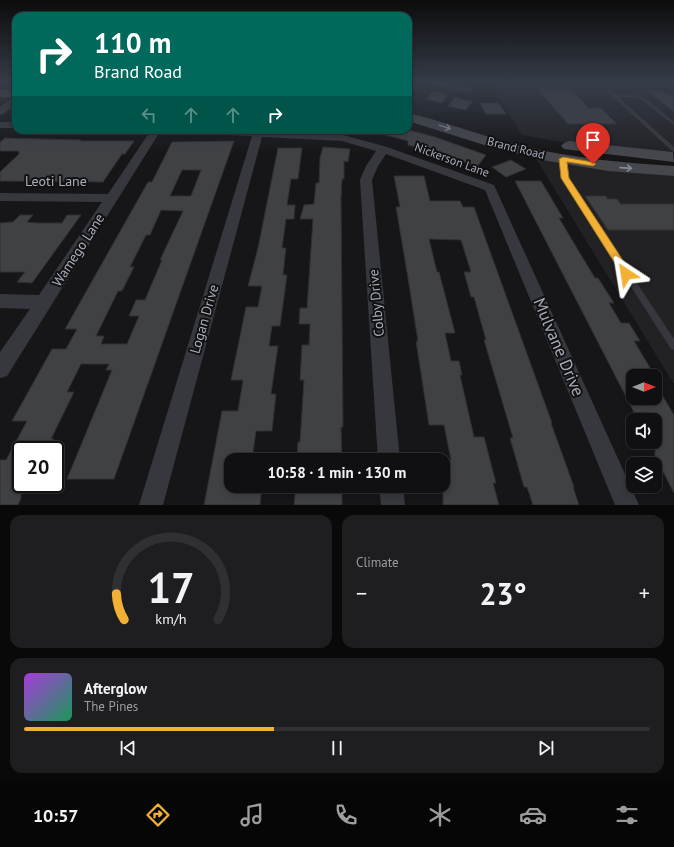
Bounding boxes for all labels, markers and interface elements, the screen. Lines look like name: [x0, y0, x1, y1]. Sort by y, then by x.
text: 110 m: [94, 24, 171, 61]
icon: right: [28, 28, 80, 80]
text: Brand Road: [94, 60, 182, 83]
icon: left: [138, 104, 160, 126]
icon: ahead: [180, 104, 202, 126]
icon: ahead: [222, 104, 244, 126]
icon: right: [264, 104, 286, 126]
pin: [576, 123, 610, 164]
one-way arrow: [439, 124, 451, 132]
icon: arrive: [582, 129, 604, 151]
street label: Brand Road: [486, 133, 546, 162]
street label: Nickerson Lane: [413, 139, 492, 180]
one-way arrow: [619, 165, 632, 172]
street label: Leoti Lane: [25, 172, 87, 190]
street label: Wamego Lane: [48, 210, 108, 290]
position arrow: [605, 253, 647, 295]
street label: Colby Drive: [364, 269, 388, 337]
street label: Logan Drive: [186, 282, 222, 356]
street label: Mulvane Drive: [528, 294, 590, 400]
north arrow: [626, 369, 662, 405]
map controls: [626, 369, 662, 493]
button: sound: [626, 413, 662, 449]
speed limit sign: 20: [12, 441, 64, 493]
button: layers: [626, 457, 662, 493]
text: 10:58 · 1 min · 130 m: [268, 463, 406, 482]
text: Climate: [356, 554, 399, 571]
text: 17: [147, 560, 195, 613]
text: 23°: [479, 574, 527, 613]
text: −: [356, 579, 367, 607]
text: +: [639, 579, 650, 607]
text: km/h: [155, 608, 187, 627]
text: Afterglow: [84, 679, 147, 698]
text: The Pines: [84, 698, 138, 715]
icon: previous: [117, 737, 139, 759]
icon: pause: [326, 737, 348, 759]
icon: next: [535, 737, 557, 759]
icon: directions: [144, 801, 172, 829]
icon: music: [238, 801, 266, 829]
icon: phone: [332, 801, 360, 829]
icon: climate: [426, 801, 454, 829]
icon: car: [519, 801, 547, 829]
icon: filters: [613, 801, 641, 829]
text: 10:57: [33, 804, 79, 827]

